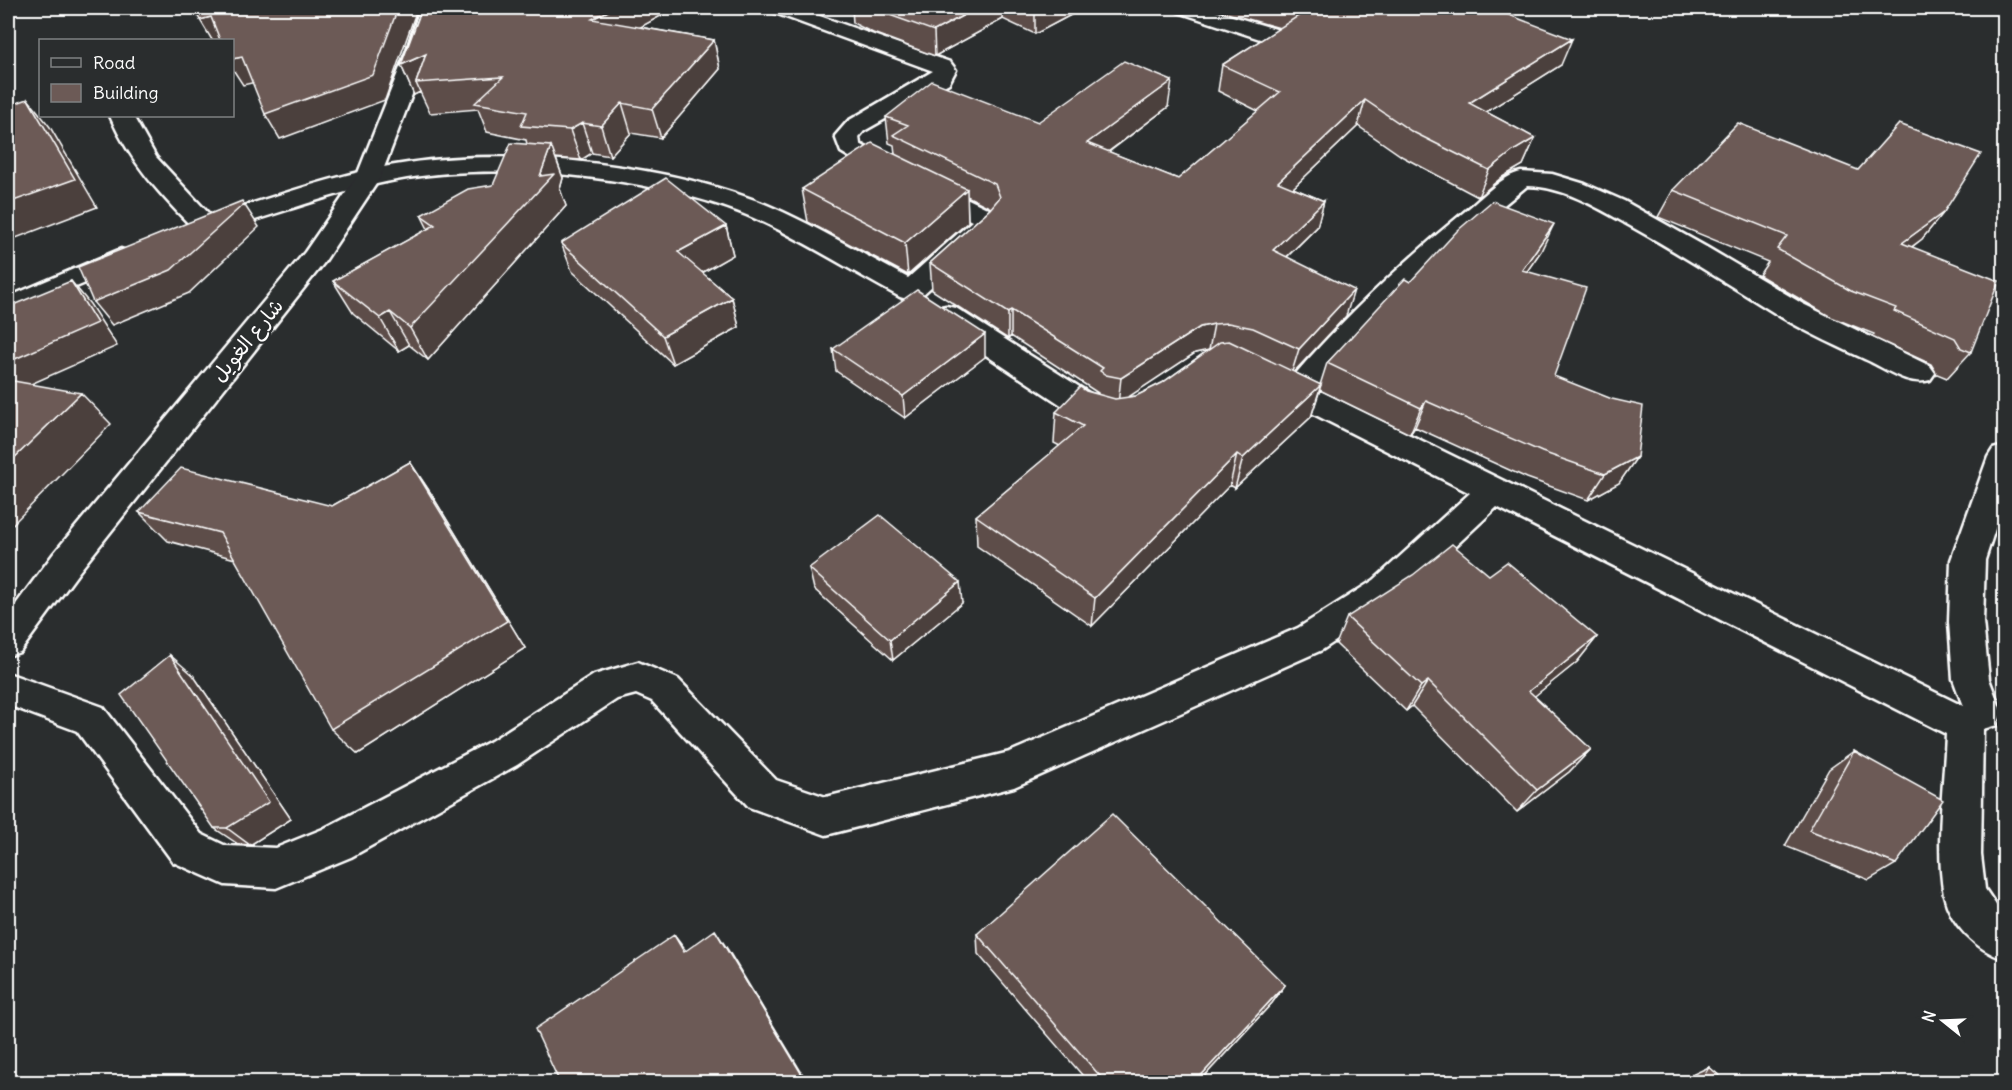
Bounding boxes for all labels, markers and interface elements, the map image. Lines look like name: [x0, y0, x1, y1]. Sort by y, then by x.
legend: [39, 39, 234, 117]
text: Road: [93, 51, 136, 74]
text: Building: [93, 81, 158, 104]
street label: شارع الغويل: [206, 293, 290, 388]
north arrow: [1913, 991, 1973, 1051]
text: N: [1918, 1008, 1940, 1025]

